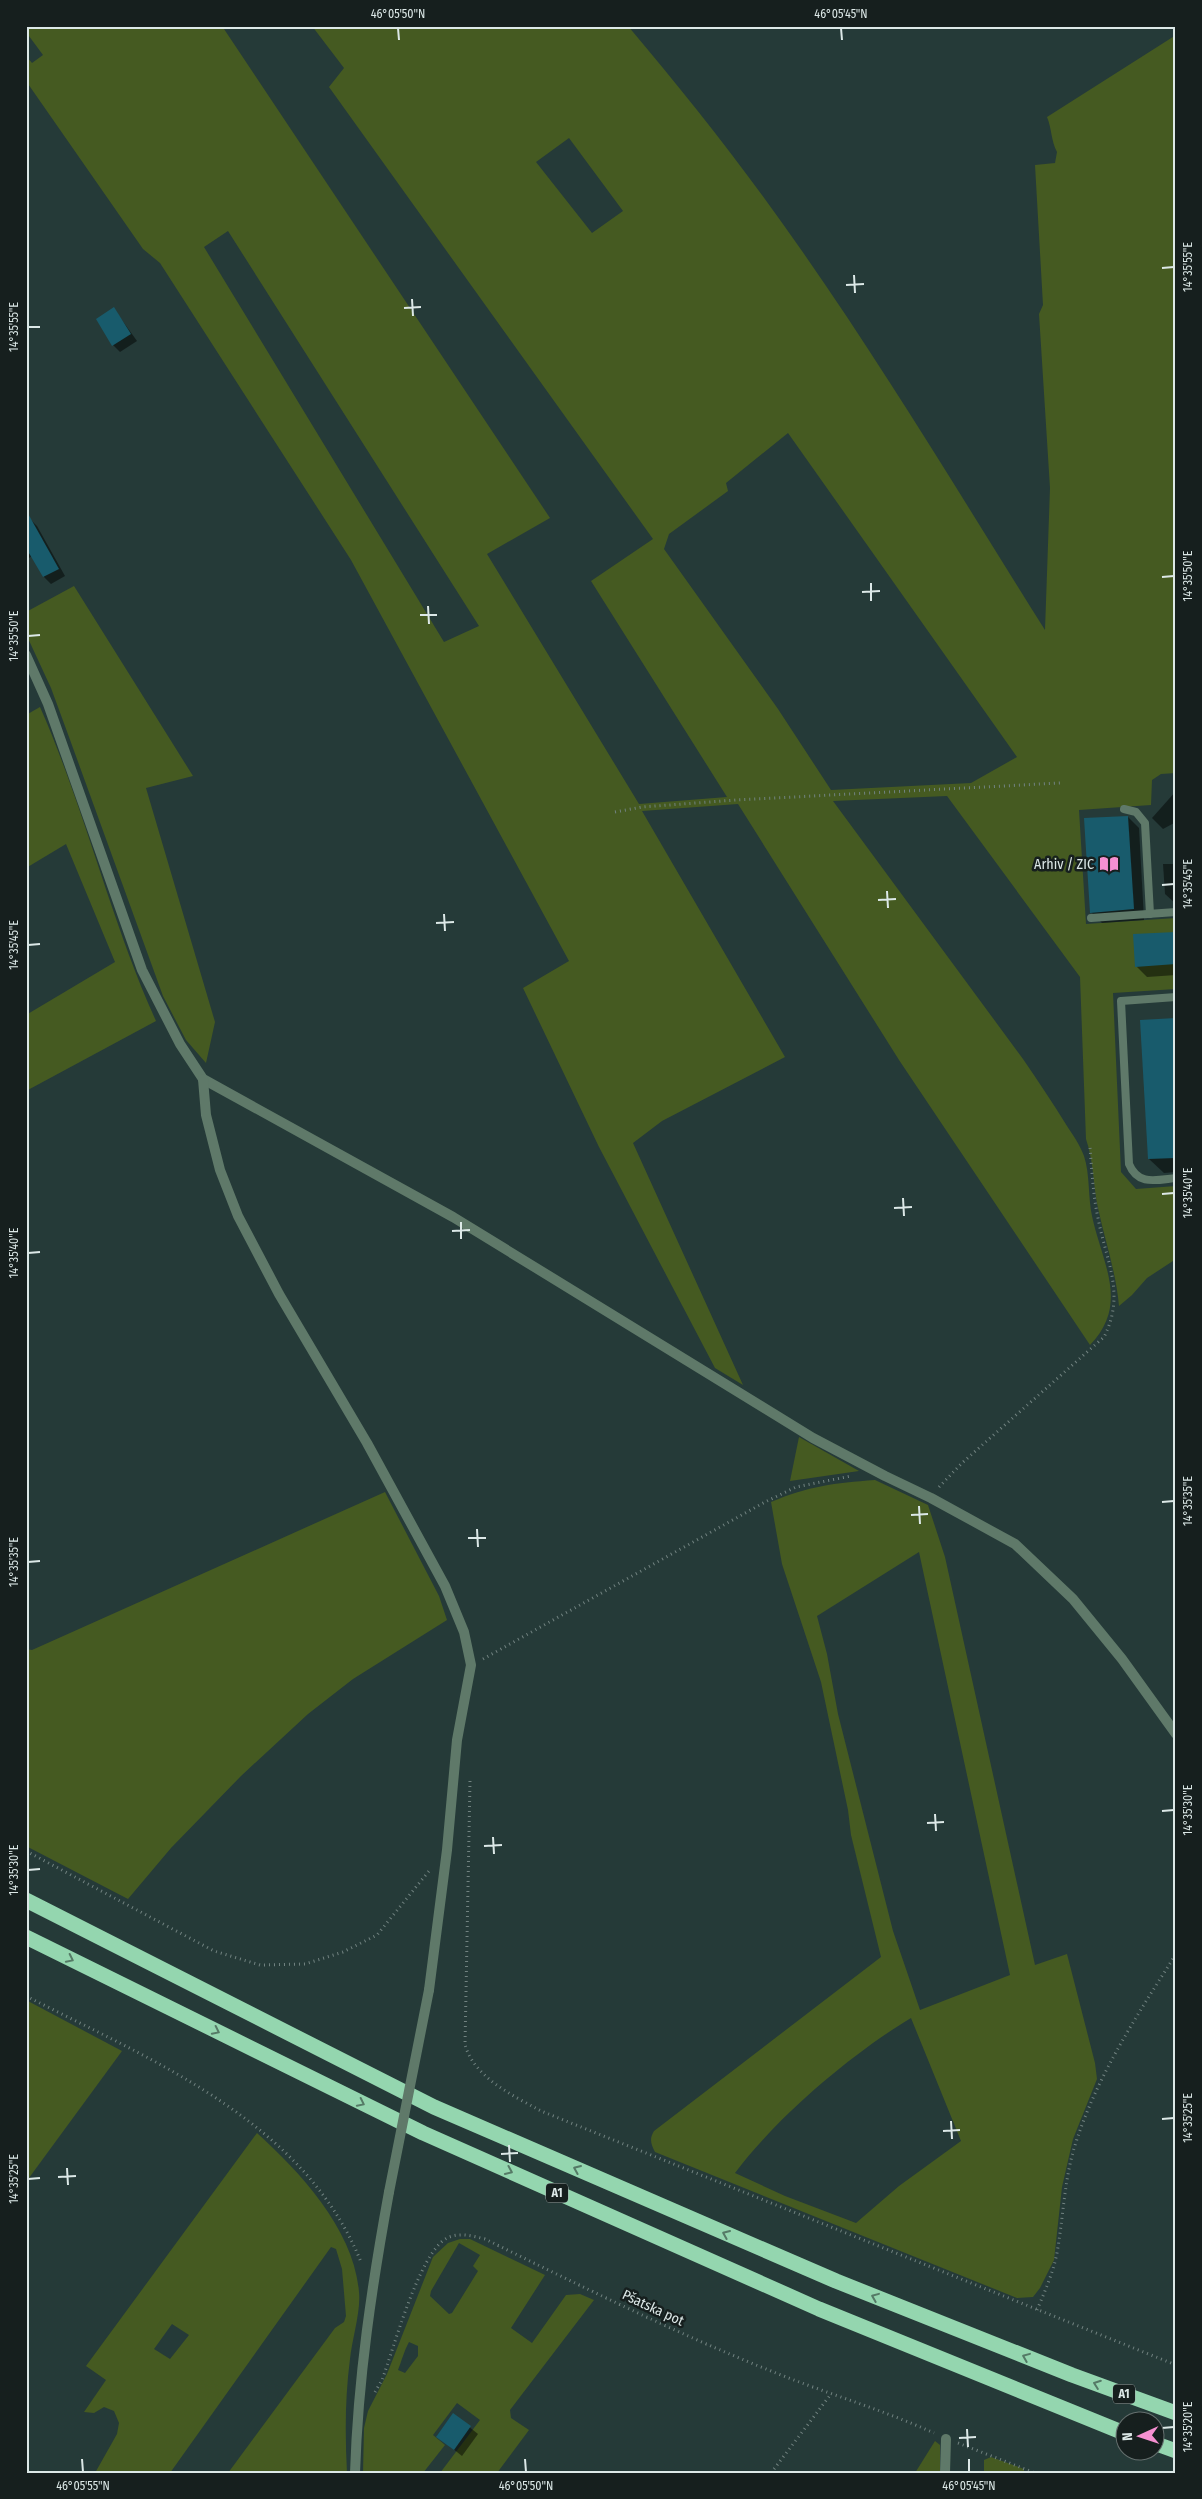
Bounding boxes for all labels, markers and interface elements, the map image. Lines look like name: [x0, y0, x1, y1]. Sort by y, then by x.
text: 46°05'50"N: [371, 7, 425, 21]
text: 46°05'45"N: [814, 7, 868, 21]
text: 14°35'55"E: [1181, 242, 1195, 292]
text: 14°35'55"E: [7, 302, 21, 352]
text: 14°35'50"E: [1181, 550, 1195, 601]
text: 14°35'50"E: [7, 610, 21, 661]
library icon: Arhiv / ZIC: [1098, 853, 1120, 875]
place label: Arhiv / ZIC: [1034, 856, 1094, 873]
text: 14°35'45"E: [1181, 859, 1195, 909]
text: 14°35'45"E: [7, 920, 21, 970]
text: 14°35'40"E: [1181, 1167, 1195, 1218]
text: 14°35'40"E: [7, 1227, 21, 1278]
text: 14°35'35"E: [1181, 1476, 1195, 1526]
text: 14°35'35"E: [7, 1537, 21, 1587]
text: 14°35'30"E: [1181, 1784, 1195, 1835]
text: 14°35'30"E: [7, 1844, 21, 1895]
one-way arrow: [65, 1953, 74, 1964]
one-way arrow: [210, 2025, 219, 2035]
text: 14°35'25"E: [1181, 2093, 1195, 2143]
one-way arrow: [356, 2097, 365, 2107]
text: 14°35'25"E: [7, 2154, 21, 2204]
one-way arrow: [573, 2164, 582, 2175]
one-way arrow: [504, 2165, 513, 2176]
road number: A1: [546, 2184, 568, 2202]
one-way arrow: [722, 2229, 731, 2240]
street label: Pšatska pot: [619, 2286, 687, 2330]
one-way arrow: [871, 2293, 880, 2303]
one-way arrow: [1023, 2352, 1031, 2362]
one-way arrow: [1093, 2380, 1102, 2390]
road number: A1: [1113, 2384, 1135, 2404]
text: 14°35'20"E: [1181, 2401, 1195, 2452]
north arrow: [1114, 2412, 1164, 2462]
text: N: [1119, 2432, 1136, 2441]
text: 46°05'55"N: [56, 2479, 110, 2493]
text: 46°05'50"N: [499, 2479, 553, 2493]
text: 46°05'45"N: [942, 2479, 996, 2493]

